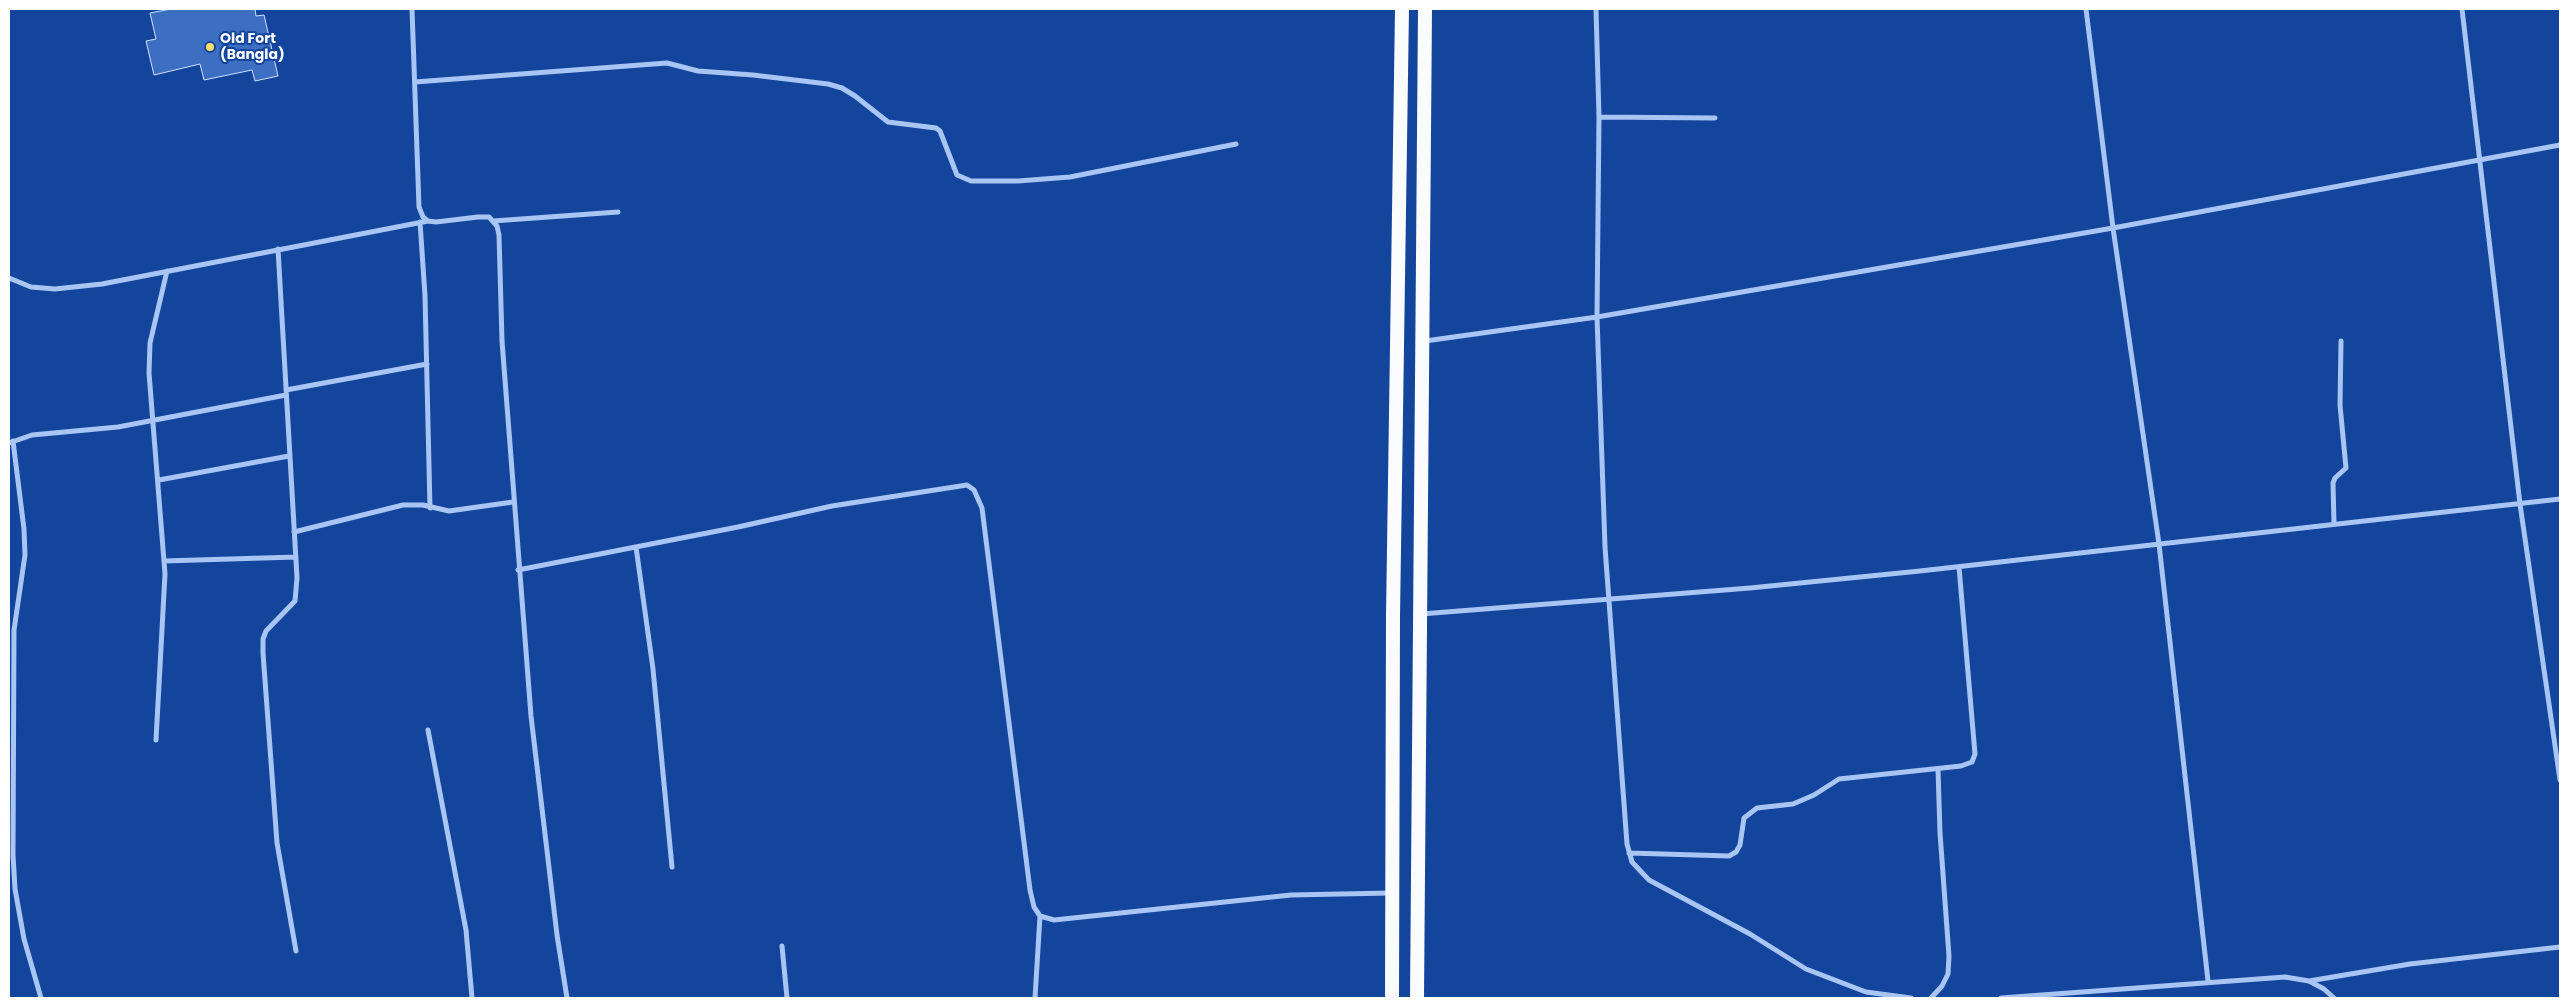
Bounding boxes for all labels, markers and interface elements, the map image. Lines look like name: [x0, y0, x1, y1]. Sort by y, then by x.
place label: Old Fort (Bangla): [220, 31, 285, 64]
marker: Old Fort (Bangla): [204, 41, 216, 53]

